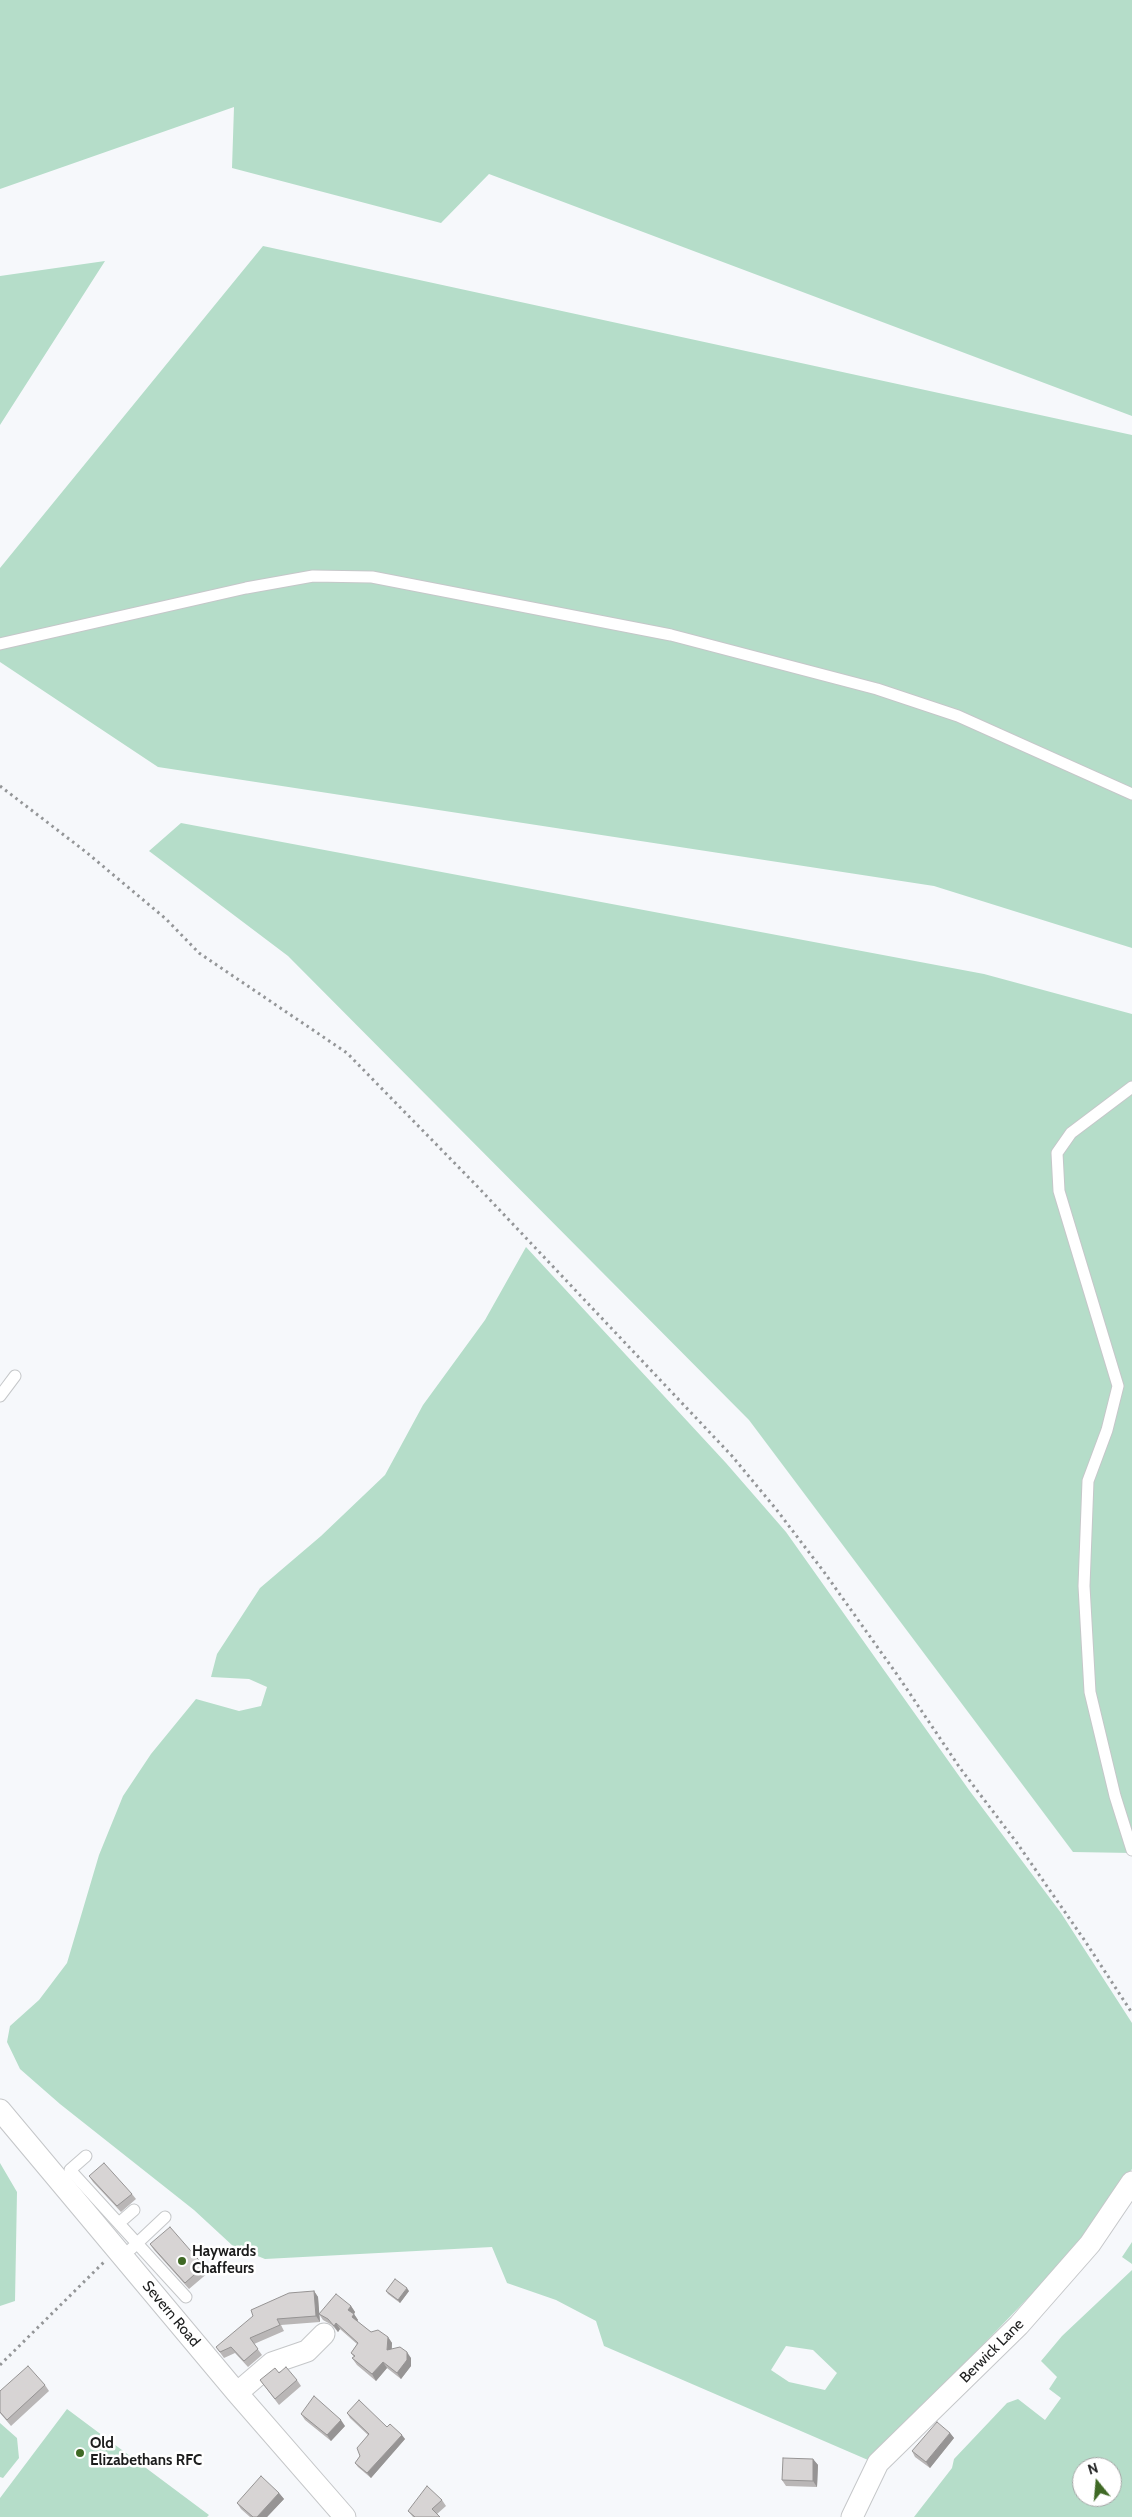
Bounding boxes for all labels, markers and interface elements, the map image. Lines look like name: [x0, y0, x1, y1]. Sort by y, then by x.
place label: Haywards Chaffeurs: [192, 2243, 256, 2278]
marker: Haywards Chaffeurs: [176, 2255, 188, 2267]
street label: Severn Road: [138, 2277, 204, 2351]
street label: Berwick Lane: [956, 2315, 1028, 2387]
place label: Old Elizabethans RFC: [90, 2435, 202, 2470]
marker: Old Elizabethans RFC: [74, 2447, 86, 2459]
north arrow: [1072, 2457, 1122, 2507]
text: N: [1086, 2459, 1100, 2479]

